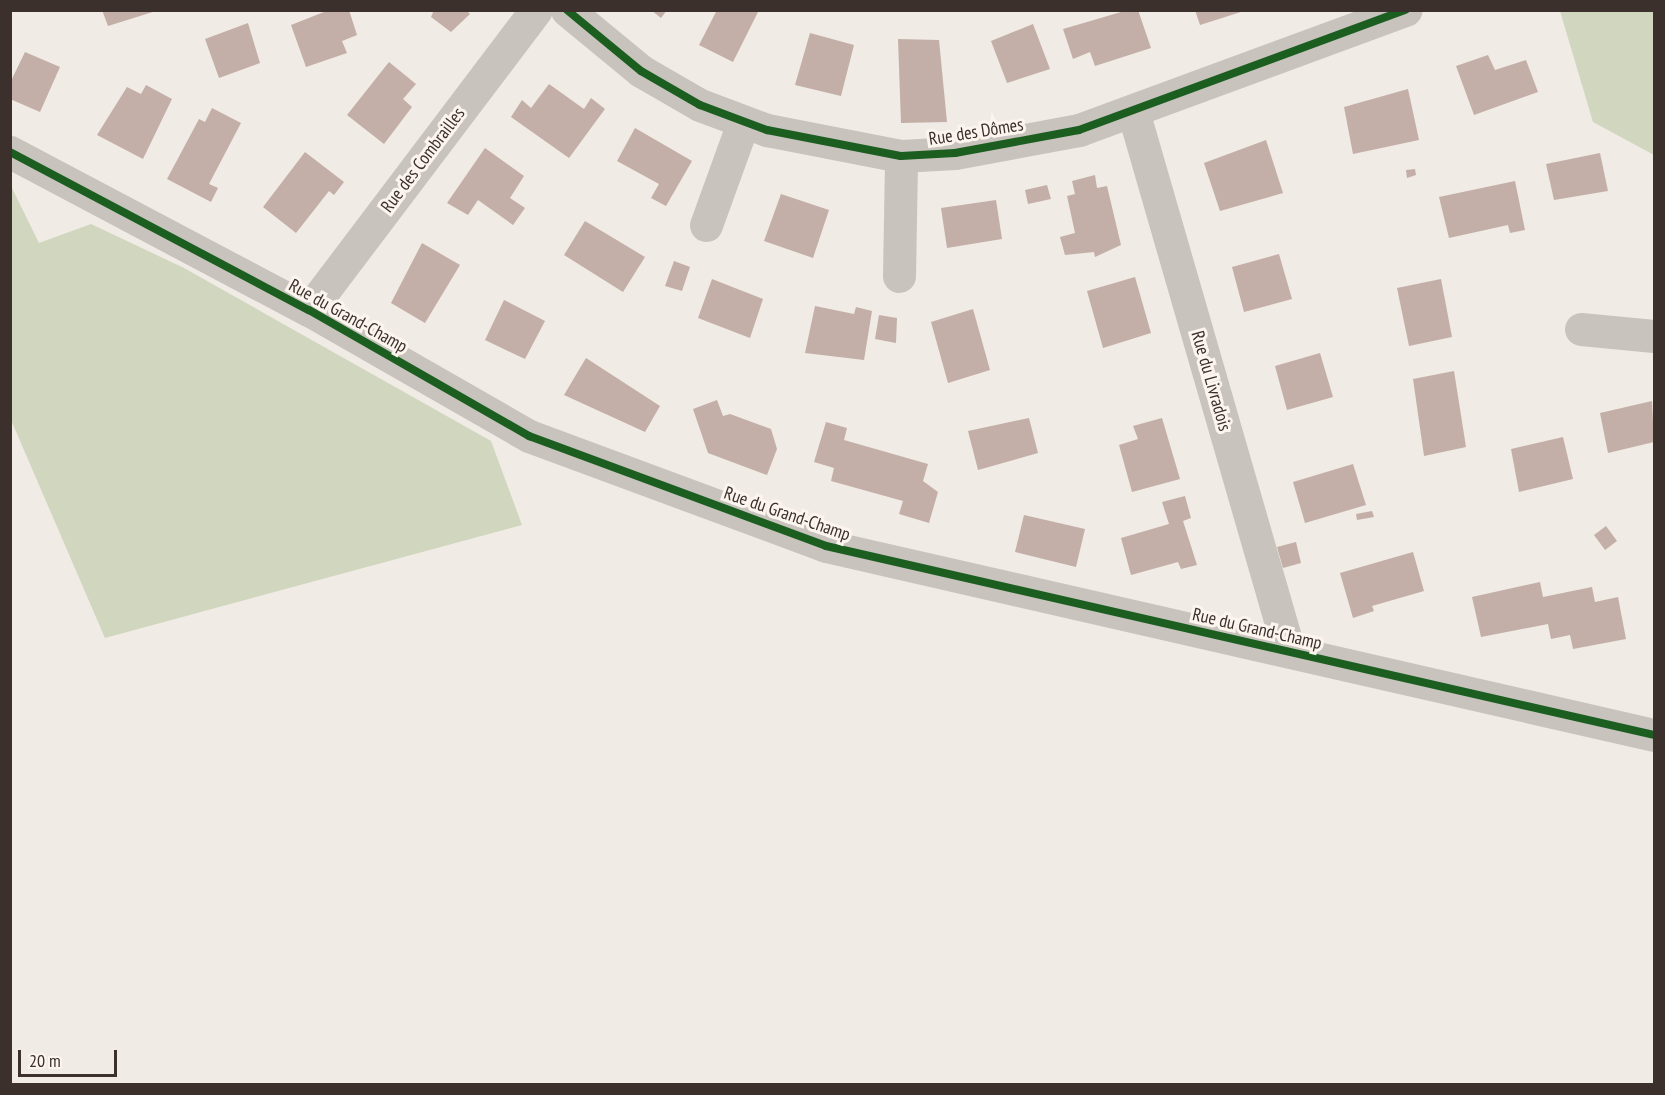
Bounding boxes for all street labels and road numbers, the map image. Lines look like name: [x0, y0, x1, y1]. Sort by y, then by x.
street label: Rue des Combrailles: [377, 103, 469, 217]
street label: Rue des Dômes: [927, 114, 1025, 150]
street label: Rue du Grand-Champ: [285, 275, 411, 357]
street label: Rue du Livradois: [1186, 328, 1236, 434]
street label: Rue du Grand-Champ: [721, 482, 853, 546]
street label: Rue du Grand-Champ: [1190, 604, 1324, 654]

